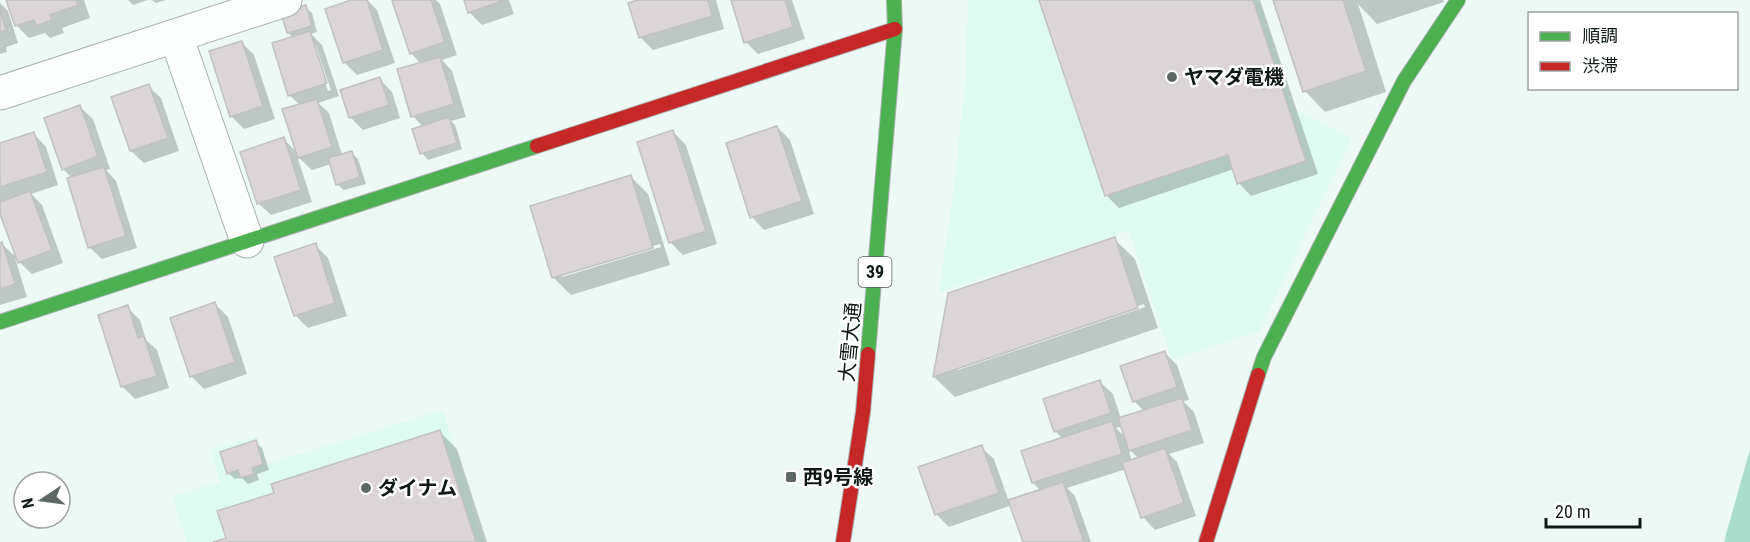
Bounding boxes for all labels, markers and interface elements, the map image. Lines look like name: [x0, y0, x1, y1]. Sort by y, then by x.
legend: [1528, 12, 1738, 90]
text: 順調: [1582, 25, 1618, 46]
text: 渋滞: [1582, 55, 1618, 76]
place label: ヤマダ電機: [1184, 65, 1284, 89]
marker: ヤマダ電機: [1165, 70, 1179, 84]
road number: 39: [858, 257, 892, 287]
street label: 大雪大通: [835, 301, 865, 383]
place label: 西9号線: [803, 465, 874, 489]
north arrow: [12, 470, 72, 530]
marker: 西9号線: [784, 470, 798, 484]
place label: ダイナム: [378, 476, 457, 500]
marker: ダイナム: [359, 481, 373, 495]
scale bar: [1546, 491, 1640, 529]
text: N: [18, 496, 38, 510]
text: 20 m: [1555, 501, 1590, 522]

